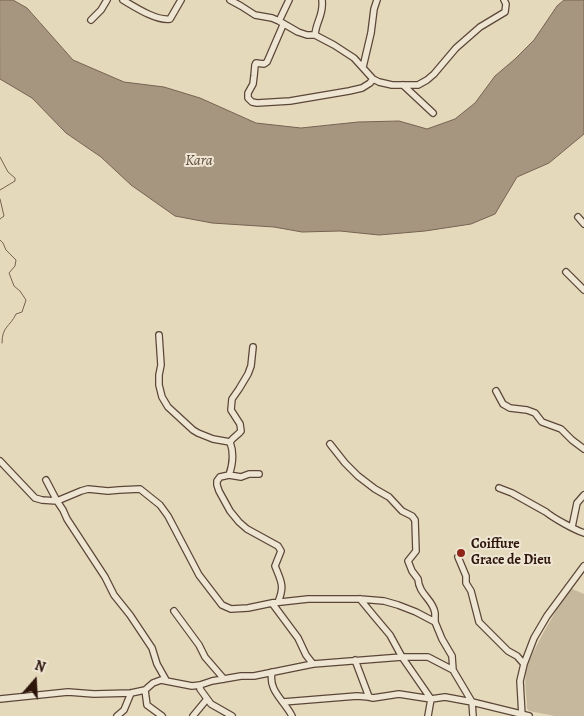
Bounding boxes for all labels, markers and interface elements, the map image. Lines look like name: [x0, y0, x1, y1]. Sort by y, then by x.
water label: Kara: [185, 152, 213, 170]
place label: Coiffure Grace de Dieu: [471, 537, 551, 570]
marker: Coiffure Grace de Dieu: [455, 547, 467, 559]
north arrow: [10, 656, 60, 706]
text: N: [32, 656, 48, 677]

